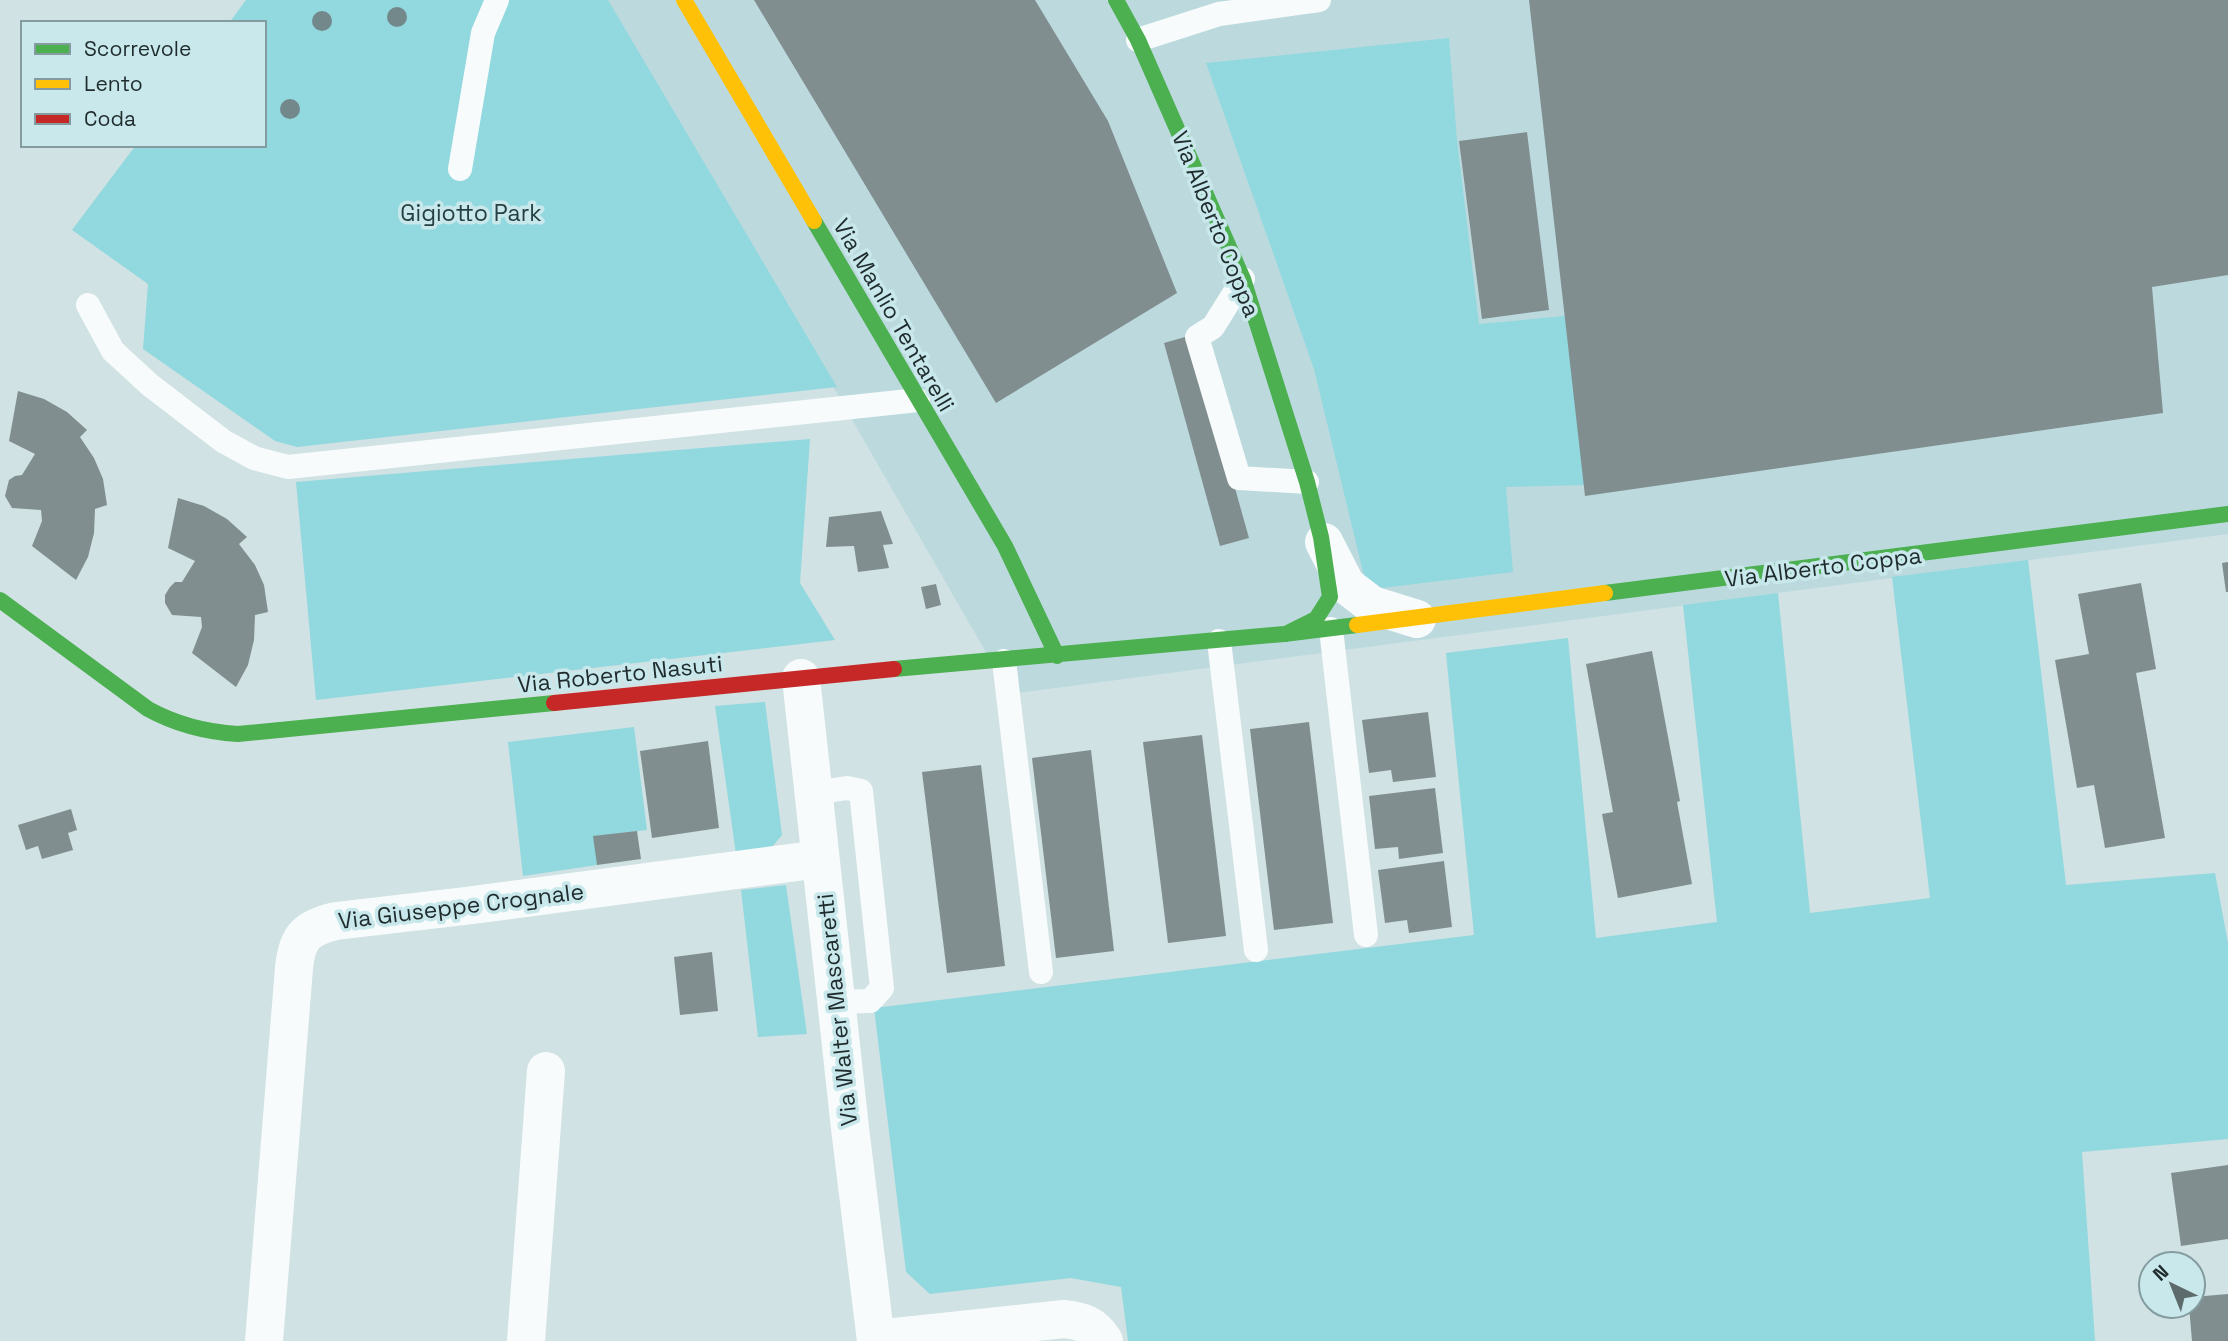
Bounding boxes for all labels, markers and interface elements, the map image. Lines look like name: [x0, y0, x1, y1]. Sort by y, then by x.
legend: [21, 21, 266, 147]
text: Scorrevole: [84, 35, 191, 62]
text: Lento: [84, 70, 143, 97]
text: Coda: [84, 105, 136, 132]
street label: Via Alberto Coppa: [1165, 127, 1267, 321]
park label: Gigiotto Park: [400, 198, 542, 228]
street label: Via Manlio Tentarelli: [826, 213, 962, 417]
street label: Via Alberto Coppa: [1723, 540, 1923, 594]
street label: Via Roberto Nasuti: [516, 648, 724, 700]
street label: Via Giuseppe Crognale: [336, 876, 586, 936]
street label: Via Walter Mascaretti: [810, 892, 864, 1128]
north arrow: [2137, 1250, 2207, 1320]
text: N: [2148, 1259, 2174, 1286]

